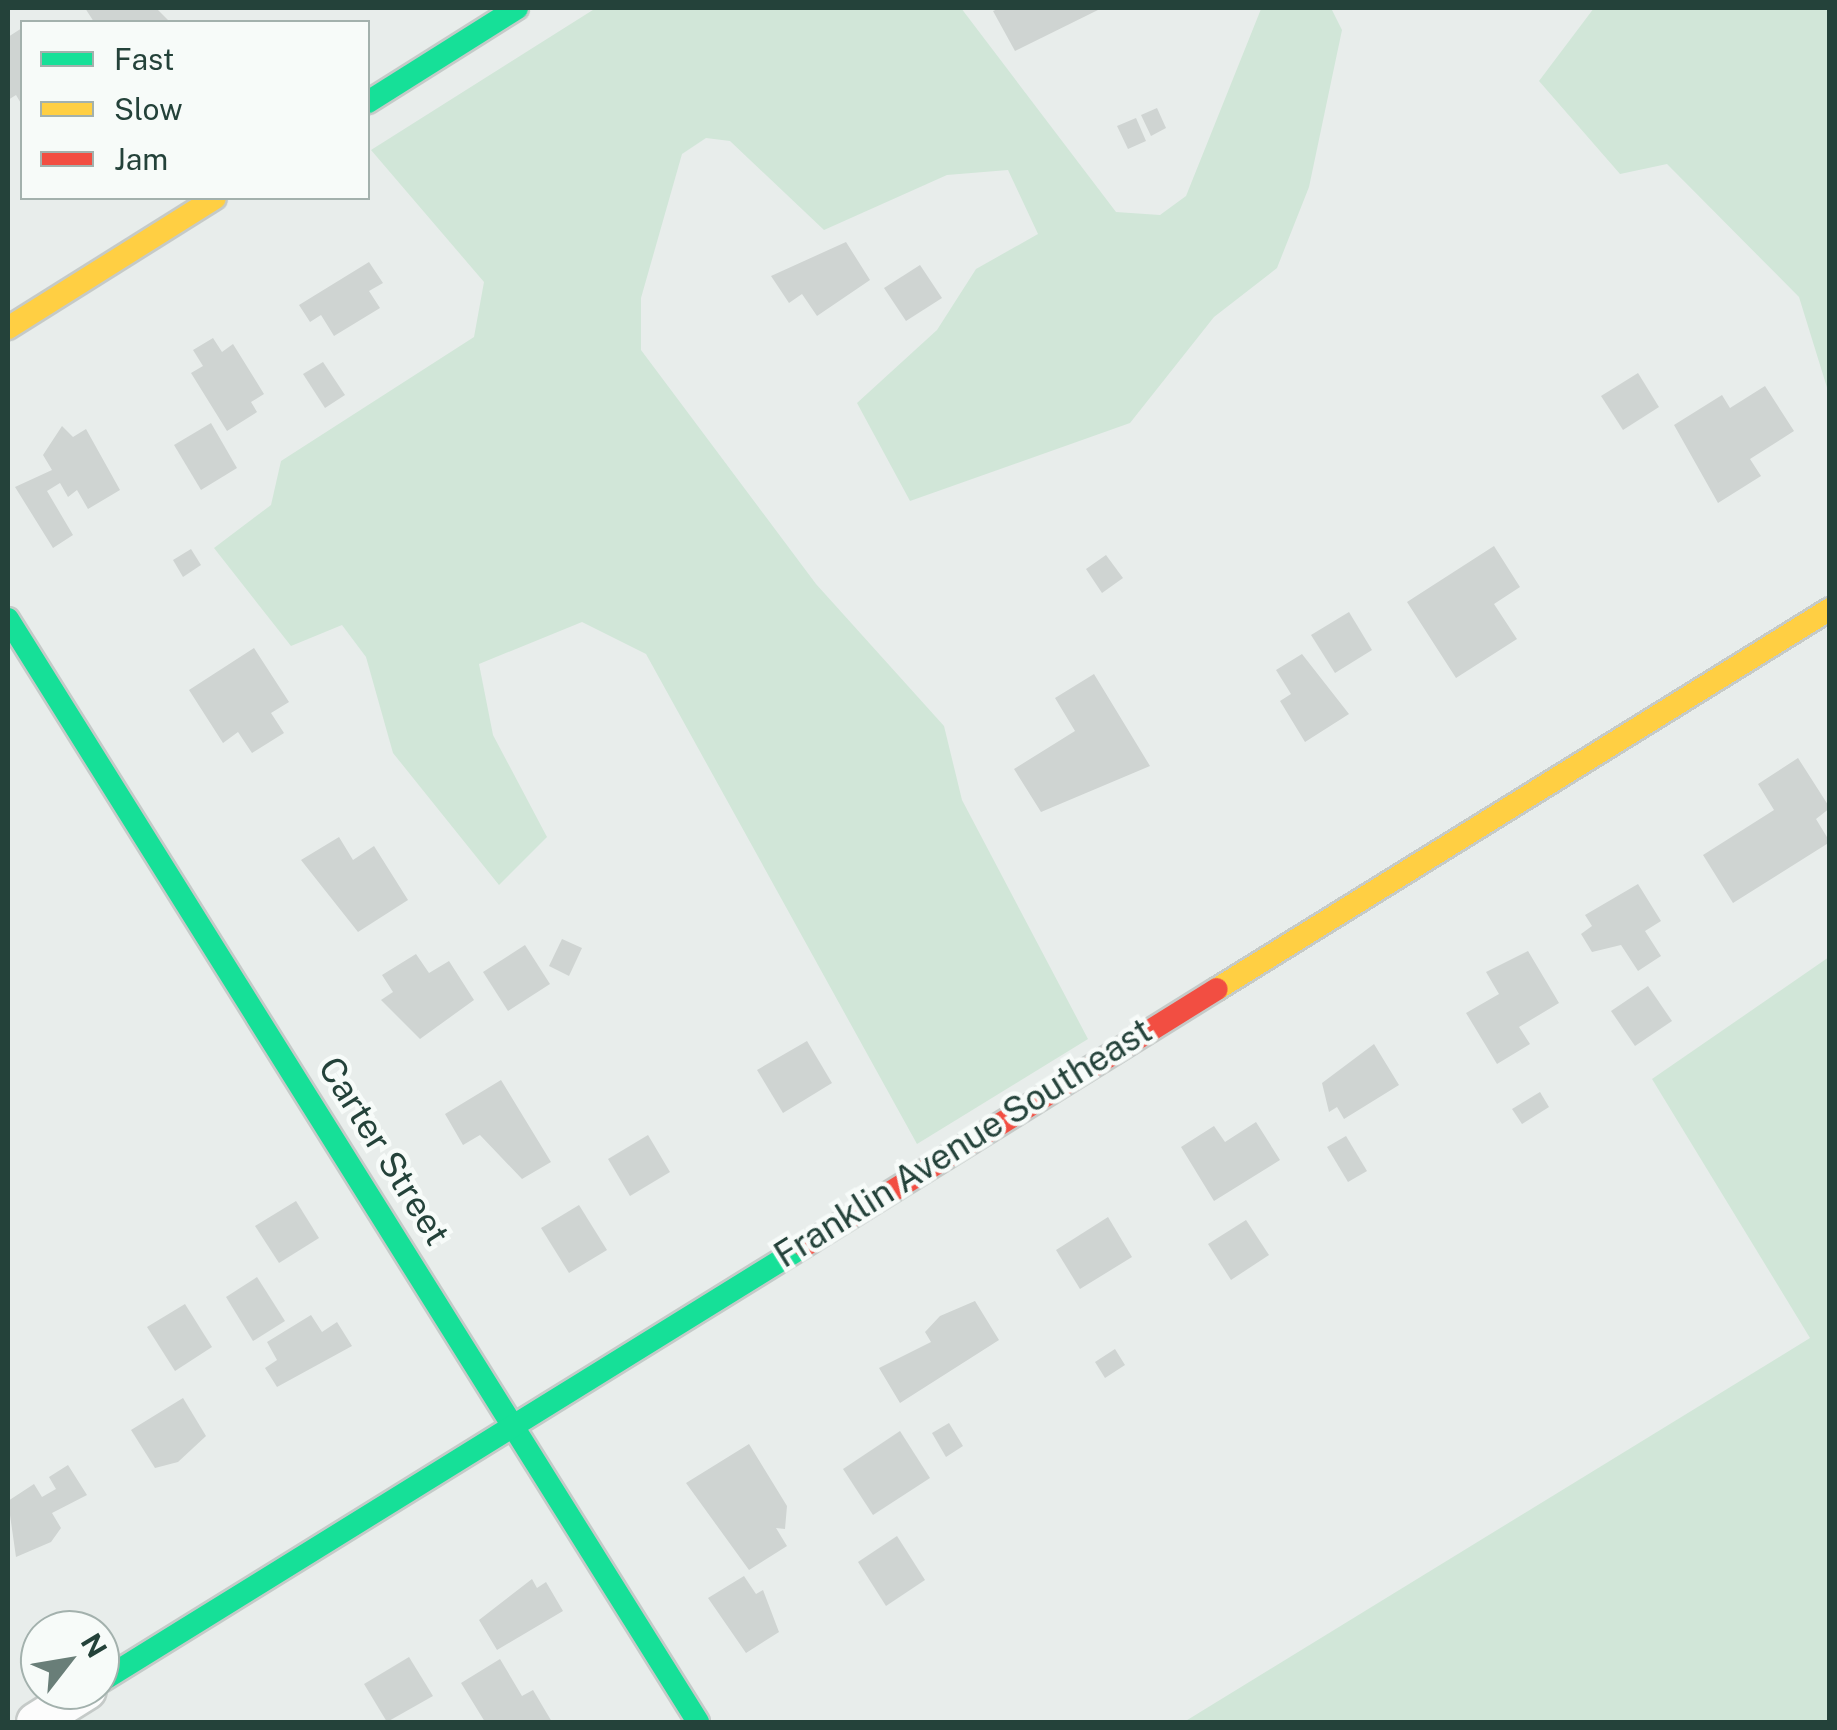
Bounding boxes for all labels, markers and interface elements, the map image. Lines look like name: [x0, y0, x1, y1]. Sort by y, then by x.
legend: [20, 20, 370, 200]
text: Fast: [114, 41, 174, 77]
text: Slow: [114, 91, 183, 127]
text: Jam: [114, 141, 168, 177]
street label: Franklin Avenue Southeast: [767, 1009, 1159, 1277]
street label: Carter Street: [310, 1049, 458, 1253]
north arrow: [20, 1610, 120, 1710]
text: N: [75, 1627, 114, 1663]

